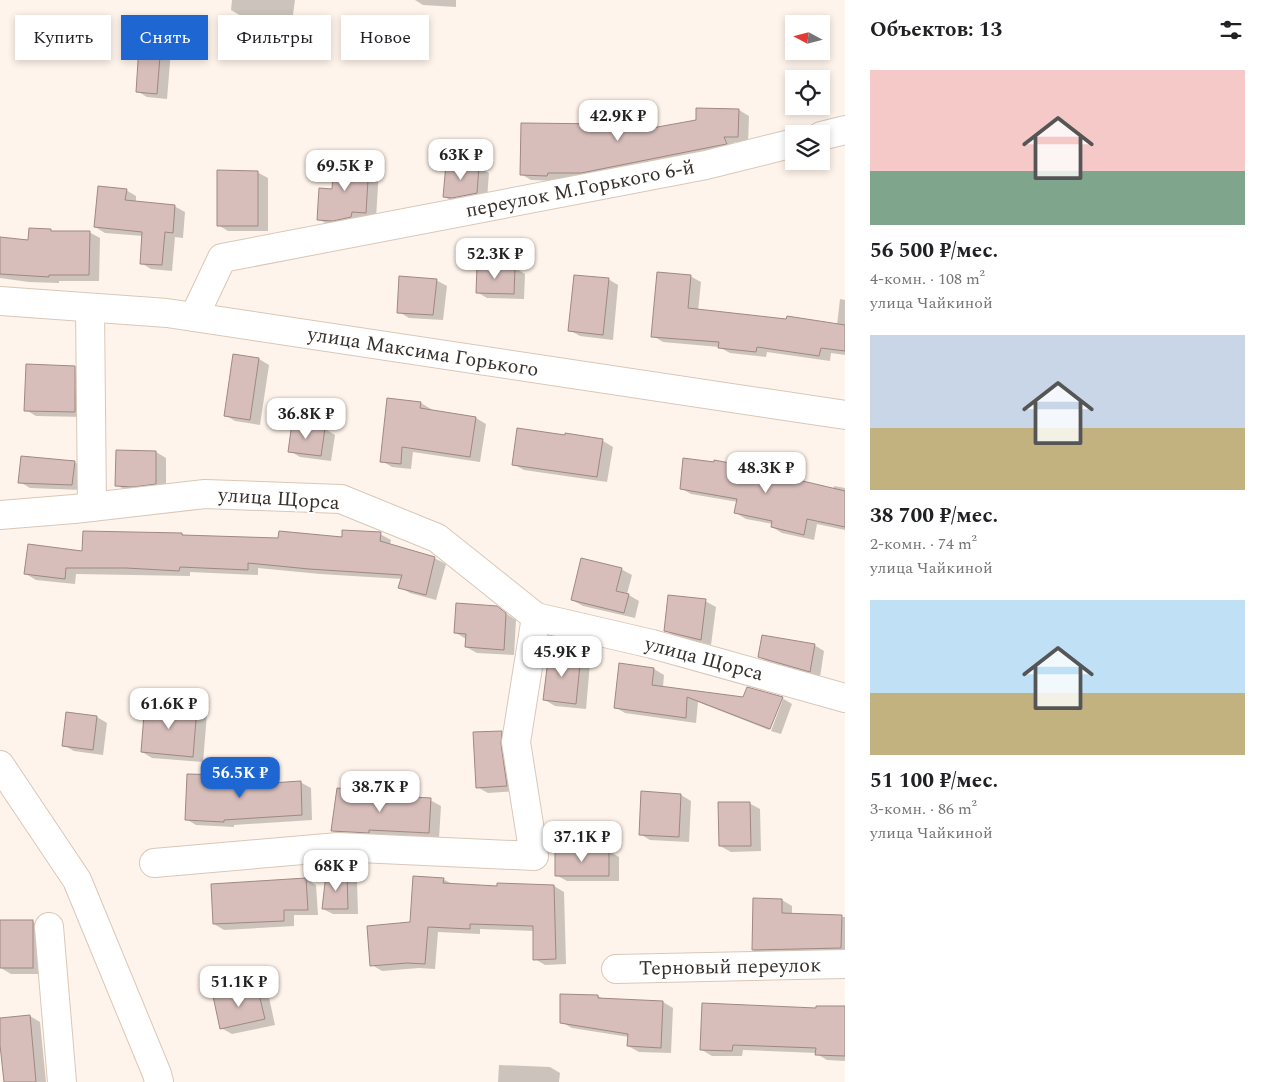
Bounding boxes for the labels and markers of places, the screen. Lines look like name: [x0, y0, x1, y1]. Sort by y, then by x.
pin: 42.9K ₽: [572, 100, 664, 142]
pin: 63K ₽: [426, 138, 496, 181]
pin: 69.5K ₽: [299, 150, 391, 192]
pin: 52.3K ₽: [449, 238, 541, 280]
pin: 36.8K ₽: [260, 398, 352, 440]
pin: 48.3K ₽: [720, 452, 812, 494]
pin: 45.9K ₽: [516, 636, 608, 678]
pin: 61.6K ₽: [123, 688, 215, 730]
pin: 56.5K ₽: [194, 756, 286, 799]
pin: 38.7K ₽: [334, 770, 426, 813]
pin: 37.1K ₽: [536, 820, 628, 863]
pin: 68K ₽: [301, 850, 371, 892]
pin: 51.1K ₽: [193, 966, 285, 1008]

